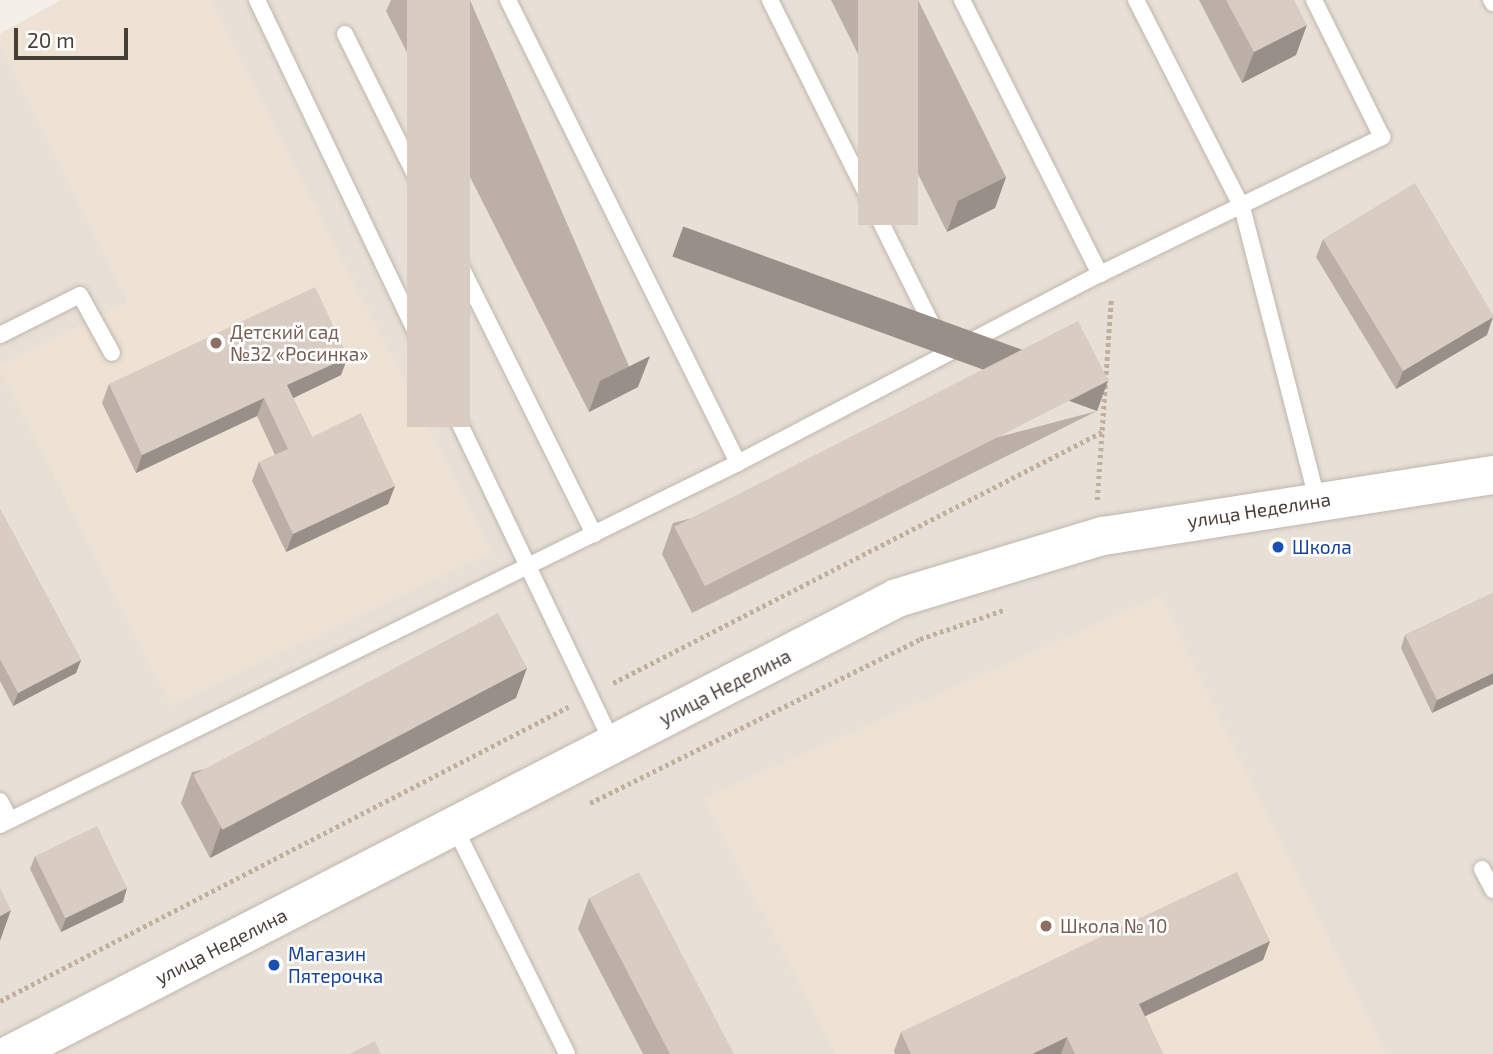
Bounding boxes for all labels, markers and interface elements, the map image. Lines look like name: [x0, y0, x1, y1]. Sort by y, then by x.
scale bar: [18, 14, 131, 58]
text: 20 m: [27, 27, 75, 52]
place label: Детский сад №32 «Росинка»: [230, 321, 368, 365]
marker: Детский сад №32 «Росинка»: [208, 335, 224, 351]
street label: улица Неделина: [1186, 487, 1332, 533]
place label: Школа: [1292, 536, 1352, 558]
marker: Школа: [1270, 539, 1286, 555]
street label: улица Неделина: [655, 644, 795, 730]
street label: улица Неделина: [151, 903, 291, 989]
place label: Школа № 10: [1060, 915, 1167, 937]
marker: Школа № 10: [1038, 918, 1054, 934]
place label: Магазин Пятерочка: [288, 943, 383, 987]
marker: Магазин Пятерочка: [266, 957, 282, 973]

